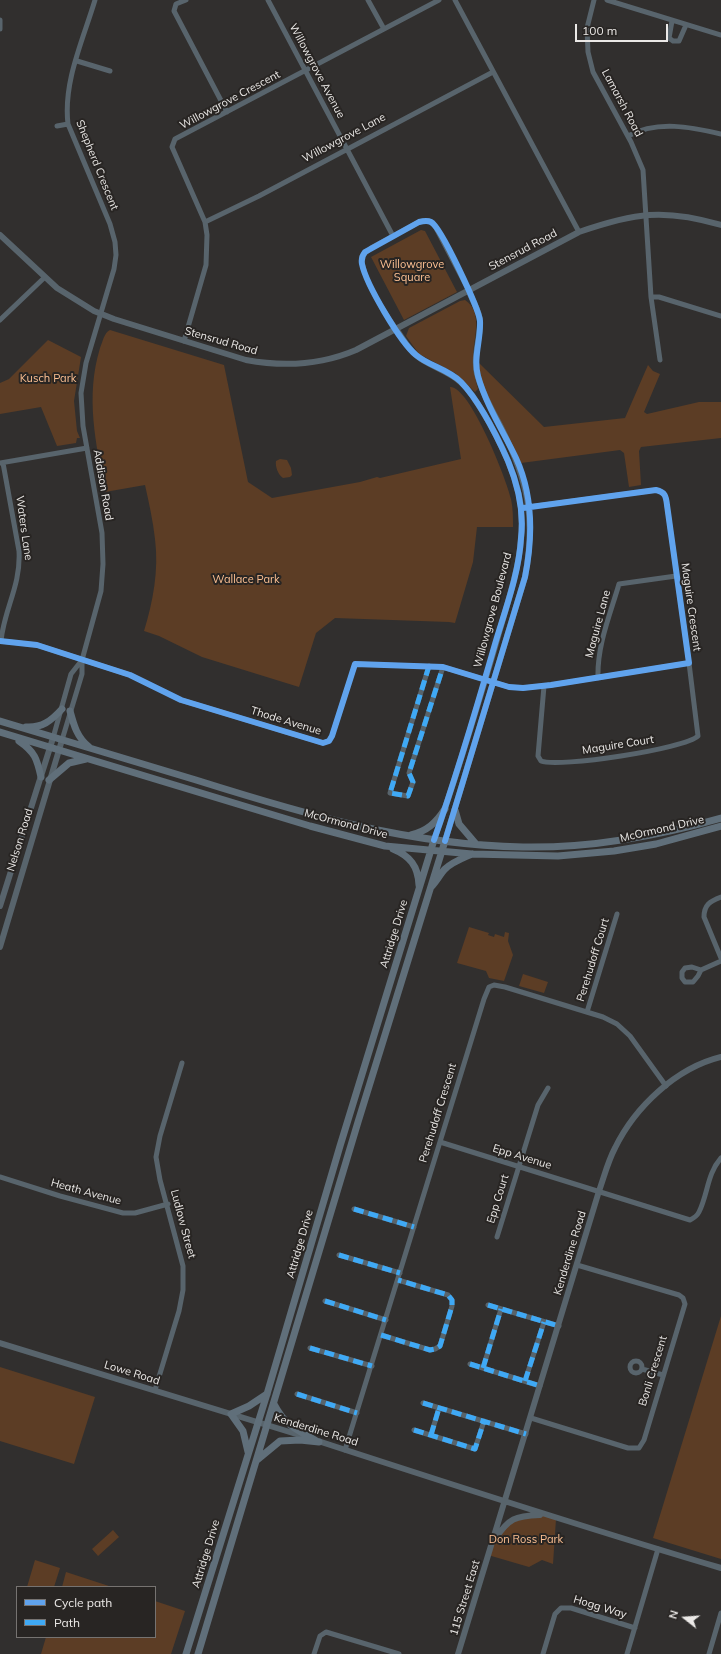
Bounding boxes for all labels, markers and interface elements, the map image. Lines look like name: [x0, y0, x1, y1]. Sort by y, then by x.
scale bar: [577, 16, 670, 42]
street label: Willowgrove Avenue: [286, 21, 348, 121]
text: 100 m: [582, 23, 617, 38]
street label: Lamarsh Road: [599, 67, 645, 139]
street label: Willowgrove Crescent: [178, 68, 282, 132]
street label: Willowgrove Lane: [300, 111, 388, 165]
street label: Shepherd Crescent: [73, 118, 121, 212]
street label: Stensrud Road: [487, 226, 559, 274]
park label: Willowgrove Square: [380, 258, 444, 284]
street label: Stensrud Road: [183, 324, 259, 358]
park label: Kusch Park: [20, 372, 76, 386]
street label: Addison Road: [90, 448, 116, 522]
street label: Waters Lane: [13, 495, 35, 561]
street label: Willowgrove Boulevard: [471, 551, 515, 669]
street label: Maguire Crescent: [678, 562, 704, 652]
park label: Wallace Park: [212, 573, 280, 587]
street label: Maguire Lane: [583, 589, 613, 659]
street label: Thode Avenue: [249, 704, 323, 738]
street label: Maguire Court: [581, 733, 655, 757]
street label: Nelson Road: [4, 807, 36, 873]
street label: McOrmond Drive: [303, 807, 389, 841]
street label: McOrmond Drive: [619, 813, 705, 845]
street label: Attridge Drive: [377, 898, 411, 970]
street label: Perehudoff Court: [574, 917, 612, 1003]
street label: Perehudoff Crescent: [417, 1062, 459, 1164]
street label: Epp Avenue: [491, 1142, 553, 1172]
street label: Epp Court: [484, 1173, 512, 1225]
street label: Heath Avenue: [49, 1176, 123, 1208]
street label: Ludlow Street: [168, 1188, 198, 1260]
street label: Attridge Drive: [284, 1208, 316, 1280]
street label: Kenderdine Road: [551, 1209, 589, 1297]
street label: Bonli Crescent: [636, 1334, 670, 1408]
street label: Lowe Road: [103, 1358, 161, 1388]
street label: Kenderdine Road: [272, 1411, 360, 1449]
street label: Attridge Drive: [189, 1518, 223, 1590]
park label: Don Ross Park: [489, 1533, 563, 1547]
street label: 115 Street East: [447, 1559, 483, 1637]
legend: [16, 1586, 156, 1638]
street label: Hogg Way: [572, 1593, 628, 1621]
text: Cycle path: [54, 1595, 112, 1610]
north arrow: [665, 1598, 705, 1638]
text: N: [666, 1608, 681, 1621]
text: Path: [54, 1615, 80, 1630]

